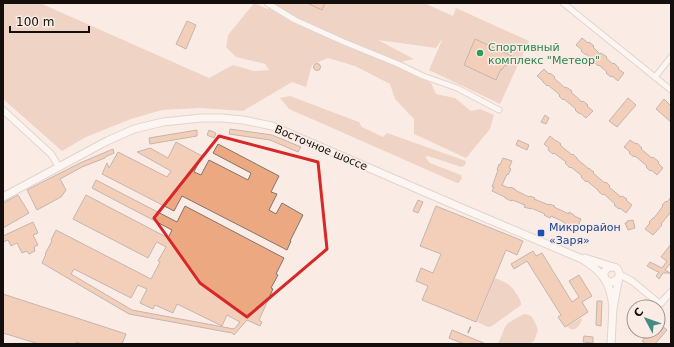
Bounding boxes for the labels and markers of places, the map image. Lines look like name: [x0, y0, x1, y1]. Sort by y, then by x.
place label: Спортивный комплекс "Метеор": [488, 41, 600, 67]
marker: Спортивный комплекс "Метеор": [475, 48, 485, 58]
place label: Микрорайон «Заря»: [549, 221, 621, 247]
marker: Микрорайон «Заря»: [536, 228, 546, 238]

